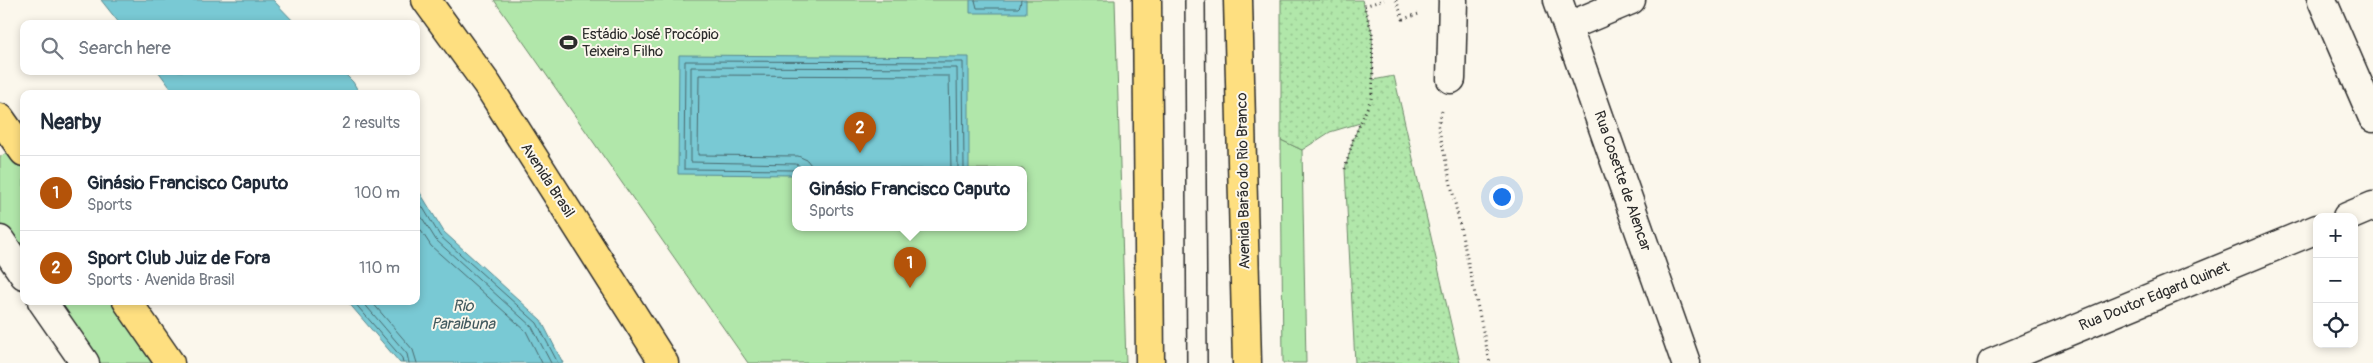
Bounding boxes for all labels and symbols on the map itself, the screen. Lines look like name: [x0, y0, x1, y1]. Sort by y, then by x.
place label: Estádio José Procópio Teixeira Filho: [582, 25, 719, 61]
sports icon: Estádio José Procópio Teixeira Filho: [558, 33, 578, 53]
street label: Avenida Barão do Rio Branco: [1232, 92, 1255, 270]
street label: Rua Cosette de Alencar: [1590, 108, 1656, 255]
pin: 2: [844, 112, 876, 153]
street label: Avenida Brasil: [516, 139, 579, 221]
your location: [1489, 184, 1515, 210]
pin: 1: [894, 247, 926, 288]
street label: Rua Doutor Edgard Quinet: [2076, 257, 2233, 335]
water label: Rio Paraibuna: [431, 296, 497, 334]

